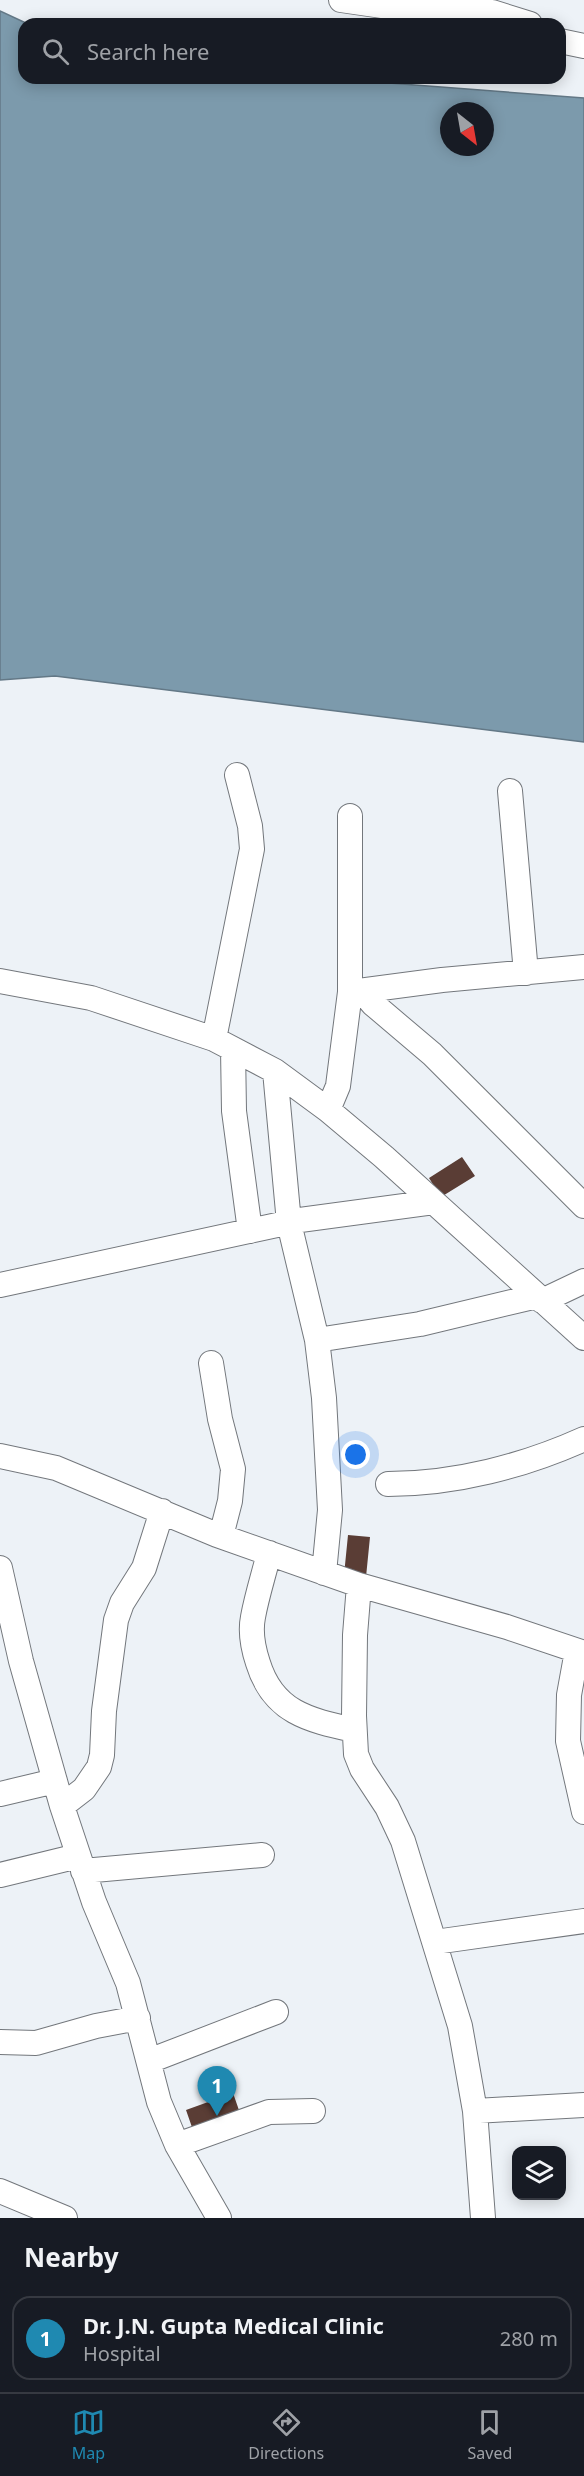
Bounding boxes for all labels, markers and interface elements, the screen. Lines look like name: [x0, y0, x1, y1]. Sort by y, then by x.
search box: [18, 18, 566, 84]
icon: search: [39, 35, 72, 68]
text: Search here: [87, 36, 209, 66]
north arrow: [440, 102, 494, 156]
your location: [341, 1440, 370, 1469]
pin: 1: [198, 2066, 236, 2116]
map controls: [512, 2146, 566, 2200]
button: layers: [512, 2146, 566, 2200]
text: Nearby: [24, 2239, 119, 2275]
text: Dr. J.N. Gupta Medical Clinic: [83, 2310, 384, 2340]
text: 1: [40, 2325, 51, 2352]
text: 280 m: [500, 2325, 558, 2352]
text: Hospital: [83, 2340, 161, 2367]
tab: Map: [72, 2406, 105, 2464]
tab: Directions: [248, 2406, 324, 2464]
tab: Saved: [468, 2406, 512, 2464]

